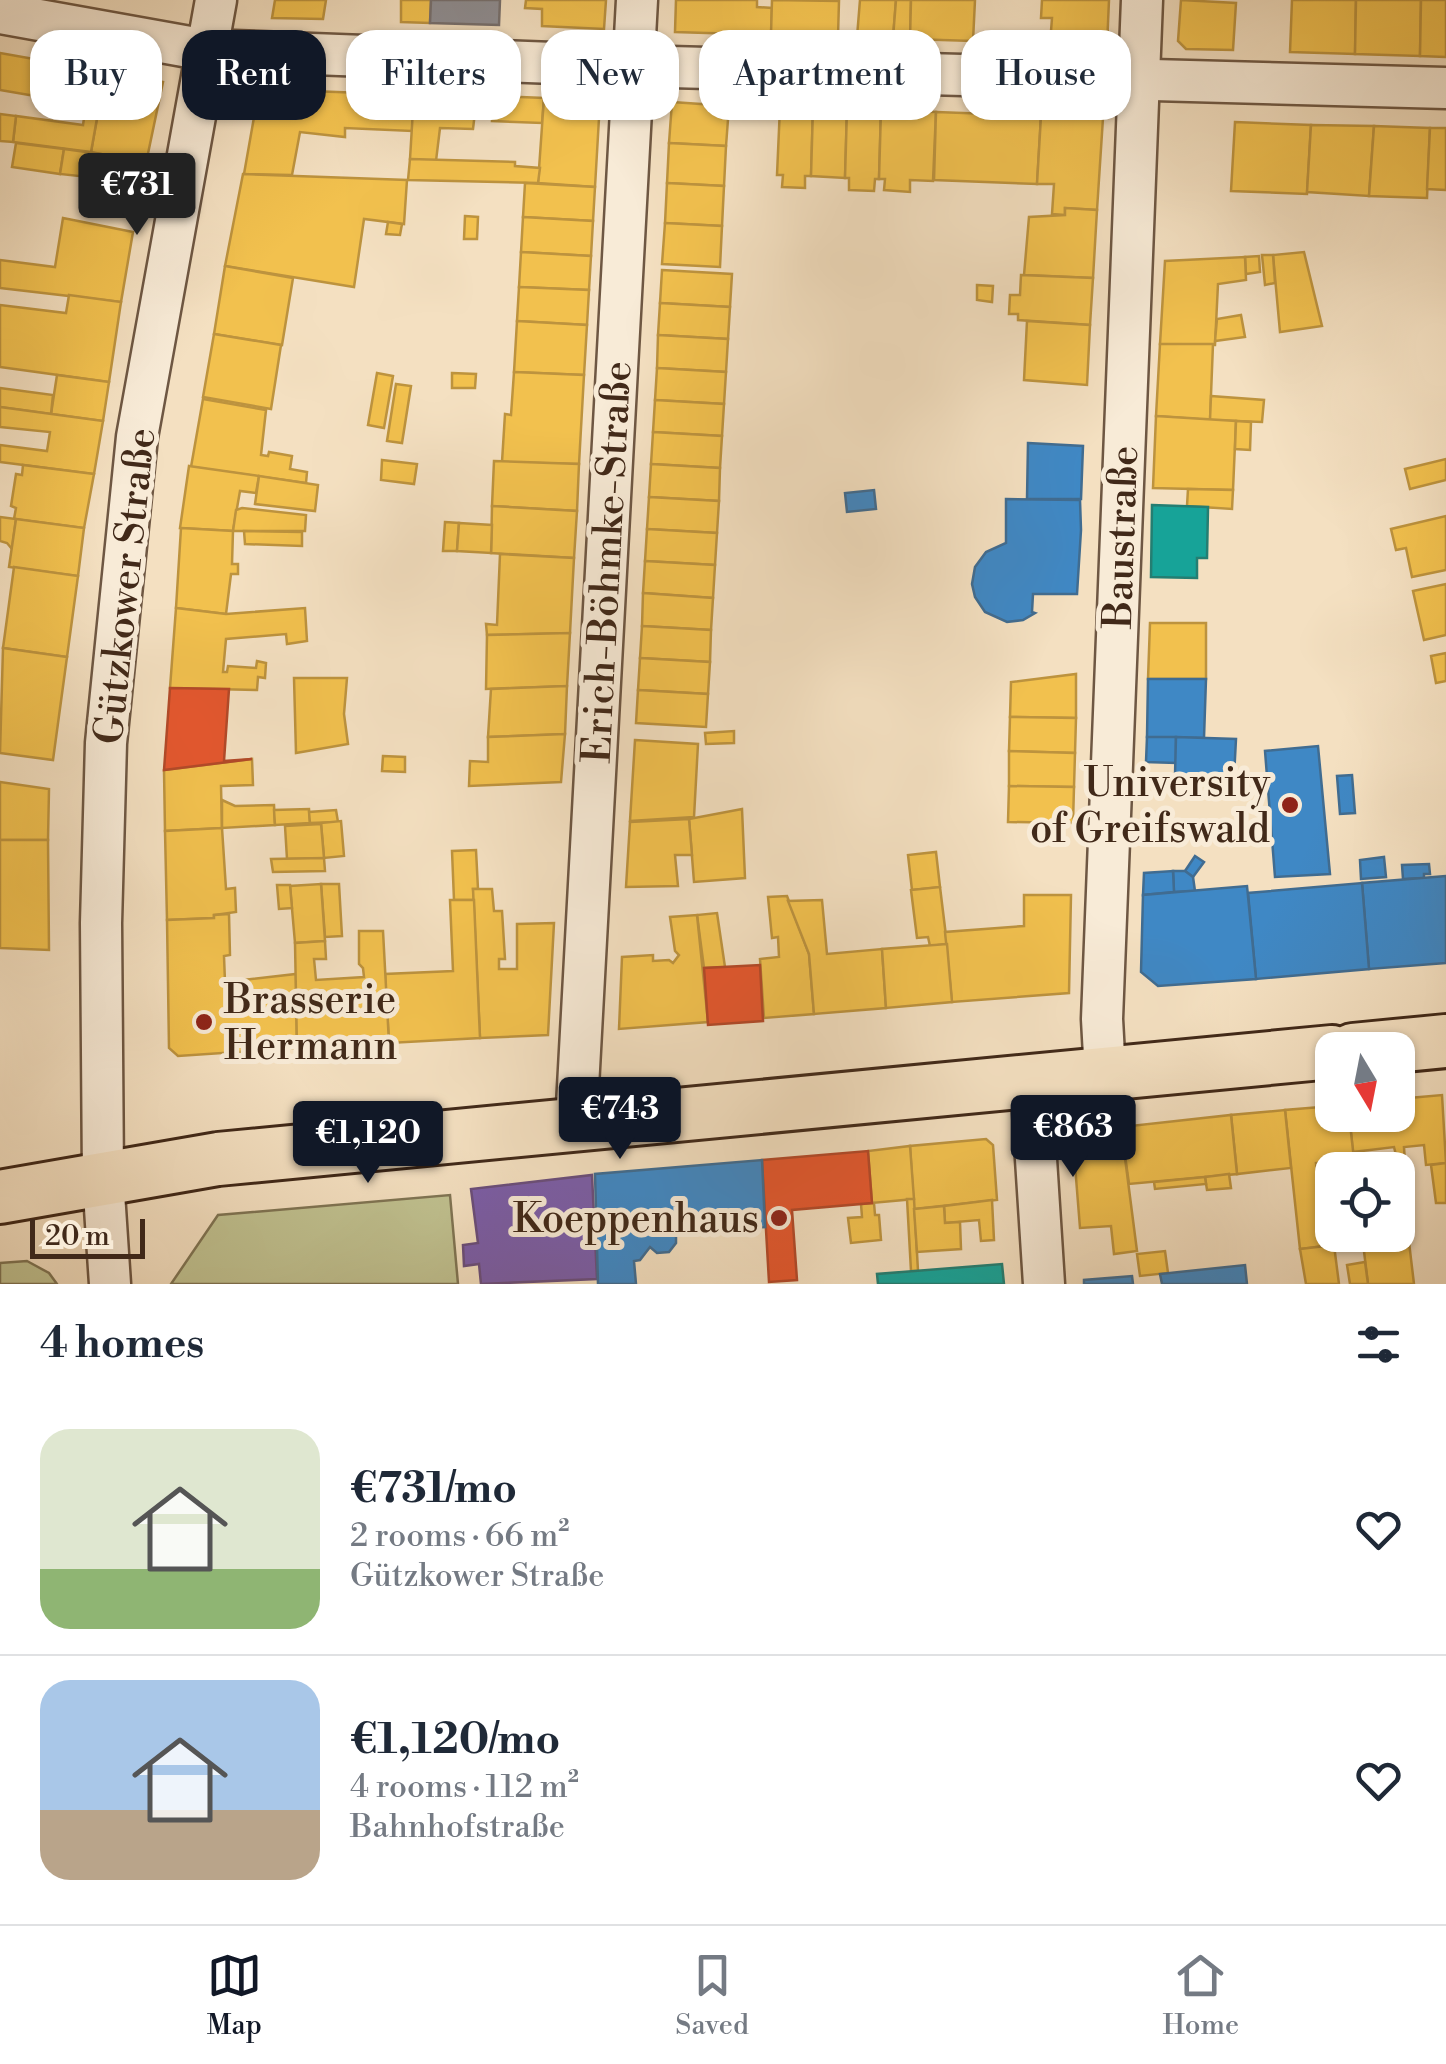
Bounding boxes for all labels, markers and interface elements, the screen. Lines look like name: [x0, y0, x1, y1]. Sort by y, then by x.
chip: Buy: [30, 30, 162, 120]
chip: Rent: [182, 30, 326, 120]
chip: Filters: [346, 30, 521, 120]
chip: New: [541, 30, 679, 120]
chip: Apartment: [699, 30, 941, 120]
chip: House: [961, 30, 1131, 120]
pin: €731: [78, 153, 196, 238]
text: €731: [100, 165, 174, 205]
street label: Erich-Böhmke-Straße: [572, 360, 643, 764]
street label: Gützkower Straße: [85, 425, 167, 747]
street label: Baustraße: [1094, 445, 1150, 630]
place label: University of Greifswald: [1030, 759, 1271, 855]
marker: University of Greifswald: [1279, 794, 1301, 816]
place label: Brasserie Hermann: [223, 976, 397, 1072]
marker: Brasserie Hermann: [193, 1011, 215, 1033]
north arrow: [1315, 1032, 1415, 1132]
map controls: [1315, 1032, 1415, 1252]
pin: €743: [561, 1077, 679, 1162]
text: €743: [581, 1089, 659, 1129]
pin: €863: [1014, 1095, 1132, 1180]
pin: €1,120: [287, 1101, 449, 1186]
text: €863: [1033, 1107, 1113, 1147]
text: €1,120: [315, 1113, 421, 1153]
button: locate: [1315, 1152, 1415, 1252]
place label: Koeppenhaus: [513, 1195, 759, 1245]
marker: Koeppenhaus: [768, 1207, 790, 1229]
scale bar: [30, 1214, 145, 1258]
text: 20 m: [45, 1219, 110, 1254]
icon: filters: [1351, 1317, 1406, 1372]
text: 4 homes: [40, 1318, 204, 1371]
text: €731/mo: [350, 1463, 517, 1516]
icon: home: [120, 1469, 240, 1589]
icon: heart: [1351, 1502, 1406, 1557]
text: 2 rooms · 66 m²: [350, 1516, 569, 1556]
text: Gützkower Straße: [350, 1556, 604, 1596]
text: €1,120/mo: [350, 1714, 560, 1767]
icon: home: [120, 1720, 240, 1840]
icon: heart: [1351, 1753, 1406, 1808]
text: 4 rooms · 112 m²: [350, 1767, 579, 1807]
text: Bahnhofstraße: [350, 1807, 565, 1847]
tab: Map: [207, 1948, 262, 2043]
tab: Saved: [675, 1948, 749, 2043]
tab: Home: [1162, 1948, 1239, 2043]

